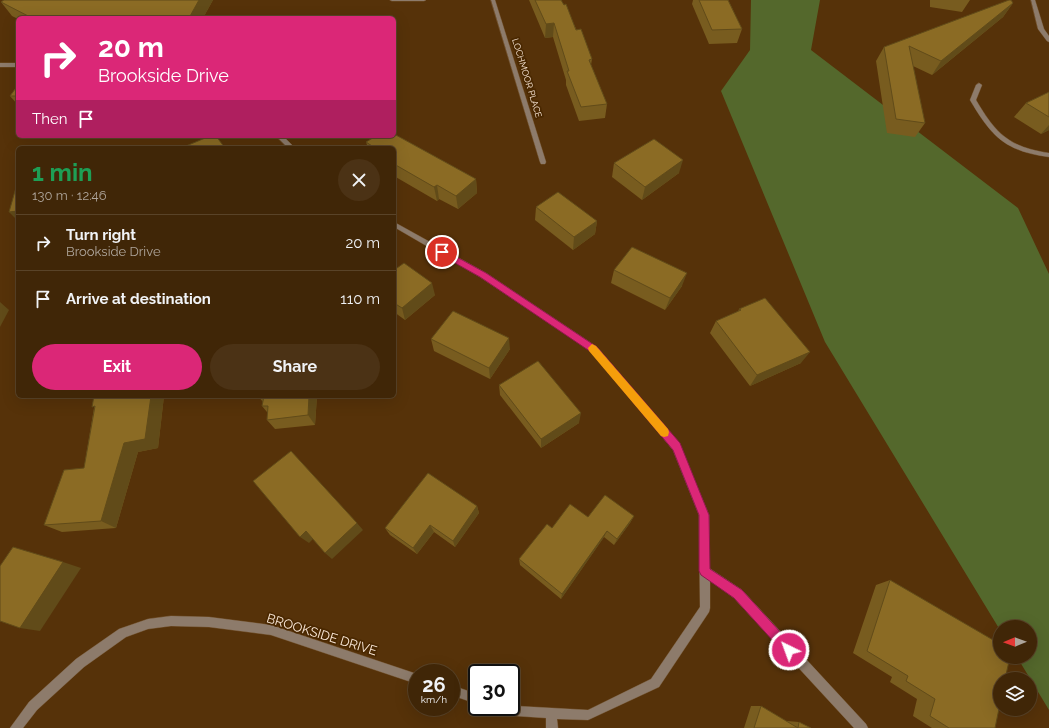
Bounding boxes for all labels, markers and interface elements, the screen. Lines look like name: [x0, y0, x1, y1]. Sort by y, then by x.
text: 20 m: [98, 31, 164, 64]
icon: right: [32, 32, 84, 84]
street label: LOCHMOOR PLACE: [510, 37, 544, 119]
text: Brookside Drive: [98, 65, 229, 86]
icon: arrive: [75, 108, 97, 130]
text: Then: [32, 110, 67, 128]
text: 1 min: [32, 158, 93, 187]
button: close: [338, 159, 380, 201]
text: 130 m · 12:46: [32, 188, 107, 203]
text: Turn right: [66, 226, 136, 244]
icon: right: [32, 232, 54, 254]
text: 20 m: [345, 234, 380, 252]
pin: [425, 235, 459, 269]
icon: arrive: [431, 241, 453, 263]
text: Brookside Drive: [66, 244, 161, 259]
icon: arrive: [32, 288, 54, 310]
text: Arrive at destination: [66, 290, 211, 308]
text: 110 m: [340, 290, 380, 308]
button: Exit: [32, 344, 202, 390]
button: Share: [210, 344, 380, 390]
street label: BROOKSIDE DRIVE: [265, 611, 379, 658]
north arrow: [993, 620, 1037, 664]
map controls: [993, 620, 1037, 716]
position arrow: [768, 629, 810, 671]
speed limit sign: 30: [468, 664, 520, 716]
button: layers: [993, 672, 1037, 716]
text: 26: [422, 673, 446, 697]
text: km/h: [421, 694, 447, 705]

